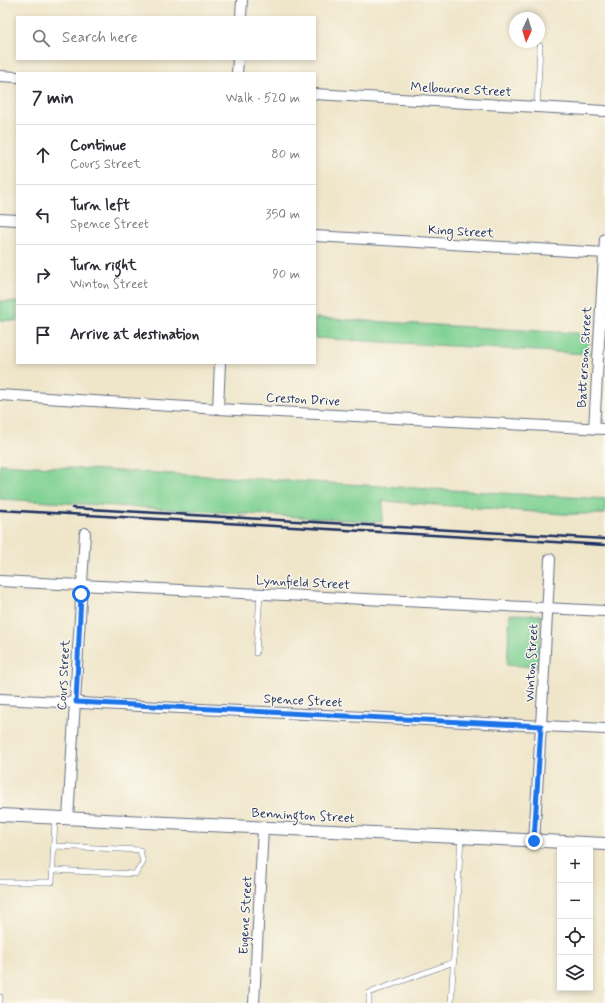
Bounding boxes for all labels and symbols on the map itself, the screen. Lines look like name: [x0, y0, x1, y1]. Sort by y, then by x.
north arrow: [509, 12, 545, 48]
street label: Melbourne Street: [410, 79, 512, 101]
street label: King Street: [427, 222, 495, 243]
street label: Batterson Street: [574, 305, 596, 408]
street label: Creston Drive: [266, 390, 341, 410]
street label: Lynnfield Street: [255, 572, 351, 594]
route start: [72, 585, 90, 603]
street label: Winton Street: [521, 623, 543, 702]
street label: Cours Street: [54, 639, 74, 711]
street label: Spence Street: [263, 690, 343, 712]
street label: Bennington Street: [251, 805, 355, 829]
route end: [525, 832, 543, 850]
street label: Eugene Street: [235, 875, 257, 955]

